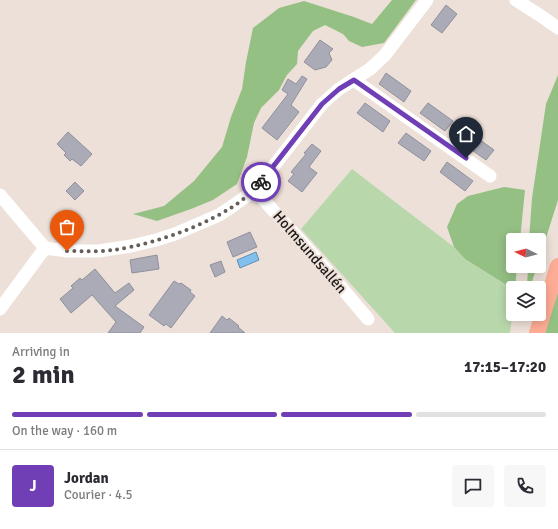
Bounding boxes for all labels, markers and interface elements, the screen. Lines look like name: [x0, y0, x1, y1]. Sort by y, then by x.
pin: [449, 117, 483, 158]
icon: home: [455, 123, 477, 145]
courier: [241, 162, 281, 202]
icon: bike: [250, 171, 272, 193]
street label: Holmsundsallén: [269, 207, 351, 297]
pin: [50, 210, 84, 251]
icon: bag: [56, 216, 78, 238]
north arrow: [506, 233, 546, 273]
map controls: [506, 233, 546, 321]
button: layers: [506, 281, 546, 321]
text: Arriving in: [12, 344, 70, 360]
text: 17:15–17:20: [464, 358, 546, 376]
text: 2 min: [12, 359, 75, 391]
text: On the way · 160 m: [12, 423, 117, 439]
button: chat: [452, 465, 494, 507]
button: phone: [504, 465, 546, 507]
text: Jordan: [64, 469, 109, 487]
text: J: [29, 477, 37, 495]
text: Courier · 4.5: [64, 487, 133, 503]

